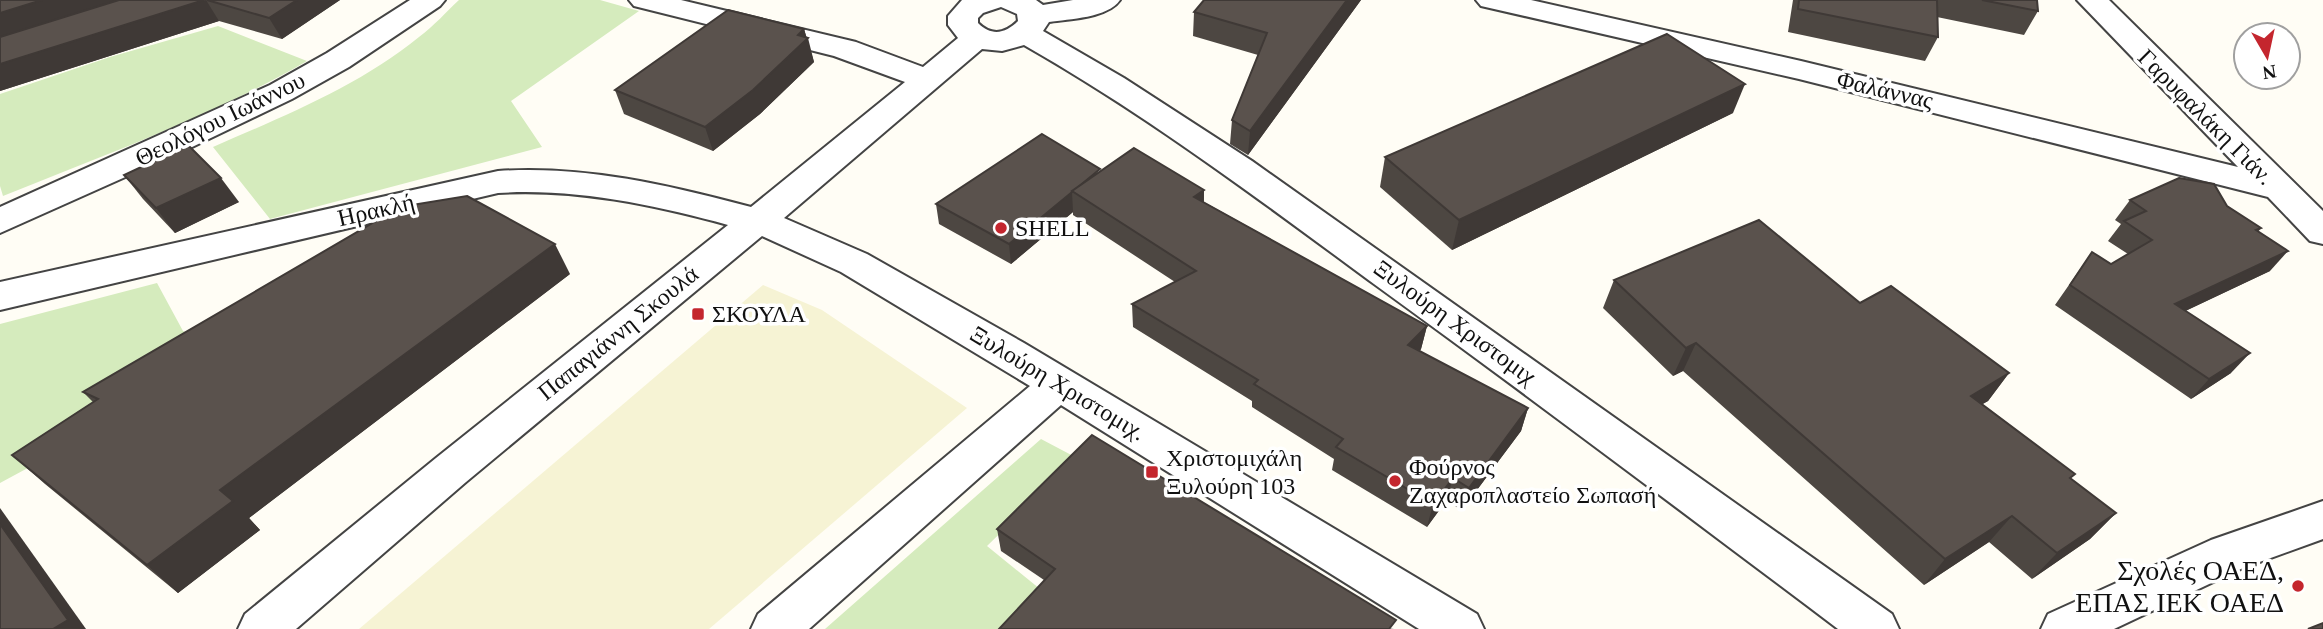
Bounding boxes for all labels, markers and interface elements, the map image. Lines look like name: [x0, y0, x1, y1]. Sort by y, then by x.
north arrow: [2232, 21, 2302, 91]
street label: Γαρυφαλάκη Γιάν.: [2133, 44, 2279, 190]
text: N: [2261, 61, 2278, 84]
street label: Φαλάννας: [1834, 66, 1936, 114]
street label: Θεολόγου Ιωάννου: [131, 67, 309, 171]
street label: Ηρακλή: [335, 189, 417, 231]
place label: SHELL: [1015, 215, 1090, 241]
marker: SHELL: [993, 220, 1009, 236]
street label: Ξυλούρη Χριστομιχ: [1369, 255, 1541, 390]
street label: Παπαγιάννη Σκουλά: [533, 260, 703, 405]
place label: ΣΚΟΥΛΑ: [712, 301, 807, 327]
marker: ΣΚΟΥΛΑ: [690, 306, 706, 322]
street label: Ξυλούρη Χριστομιχ.: [966, 320, 1150, 446]
place label: Χριστομιχάλη Ξυλούρη 103: [1166, 445, 1302, 499]
place label: Φούρνος Ζαχαροπλαστείο Σωπασή: [1409, 454, 1656, 508]
marker: Χριστομιχάλη Ξυλούρη 103: [1144, 464, 1160, 480]
marker: Φούρνος Ζαχαροπλαστείο Σωπασή: [1387, 473, 1403, 489]
place label: Σχολές ΟΑΕΔ, ΕΠΑΣ ΙΕΚ ΟΑΕΔ: [2075, 555, 2284, 618]
marker: Σχολές ΟΑΕΔ, ΕΠΑΣ ΙΕΚ ΟΑΕΔ: [2290, 578, 2306, 594]

